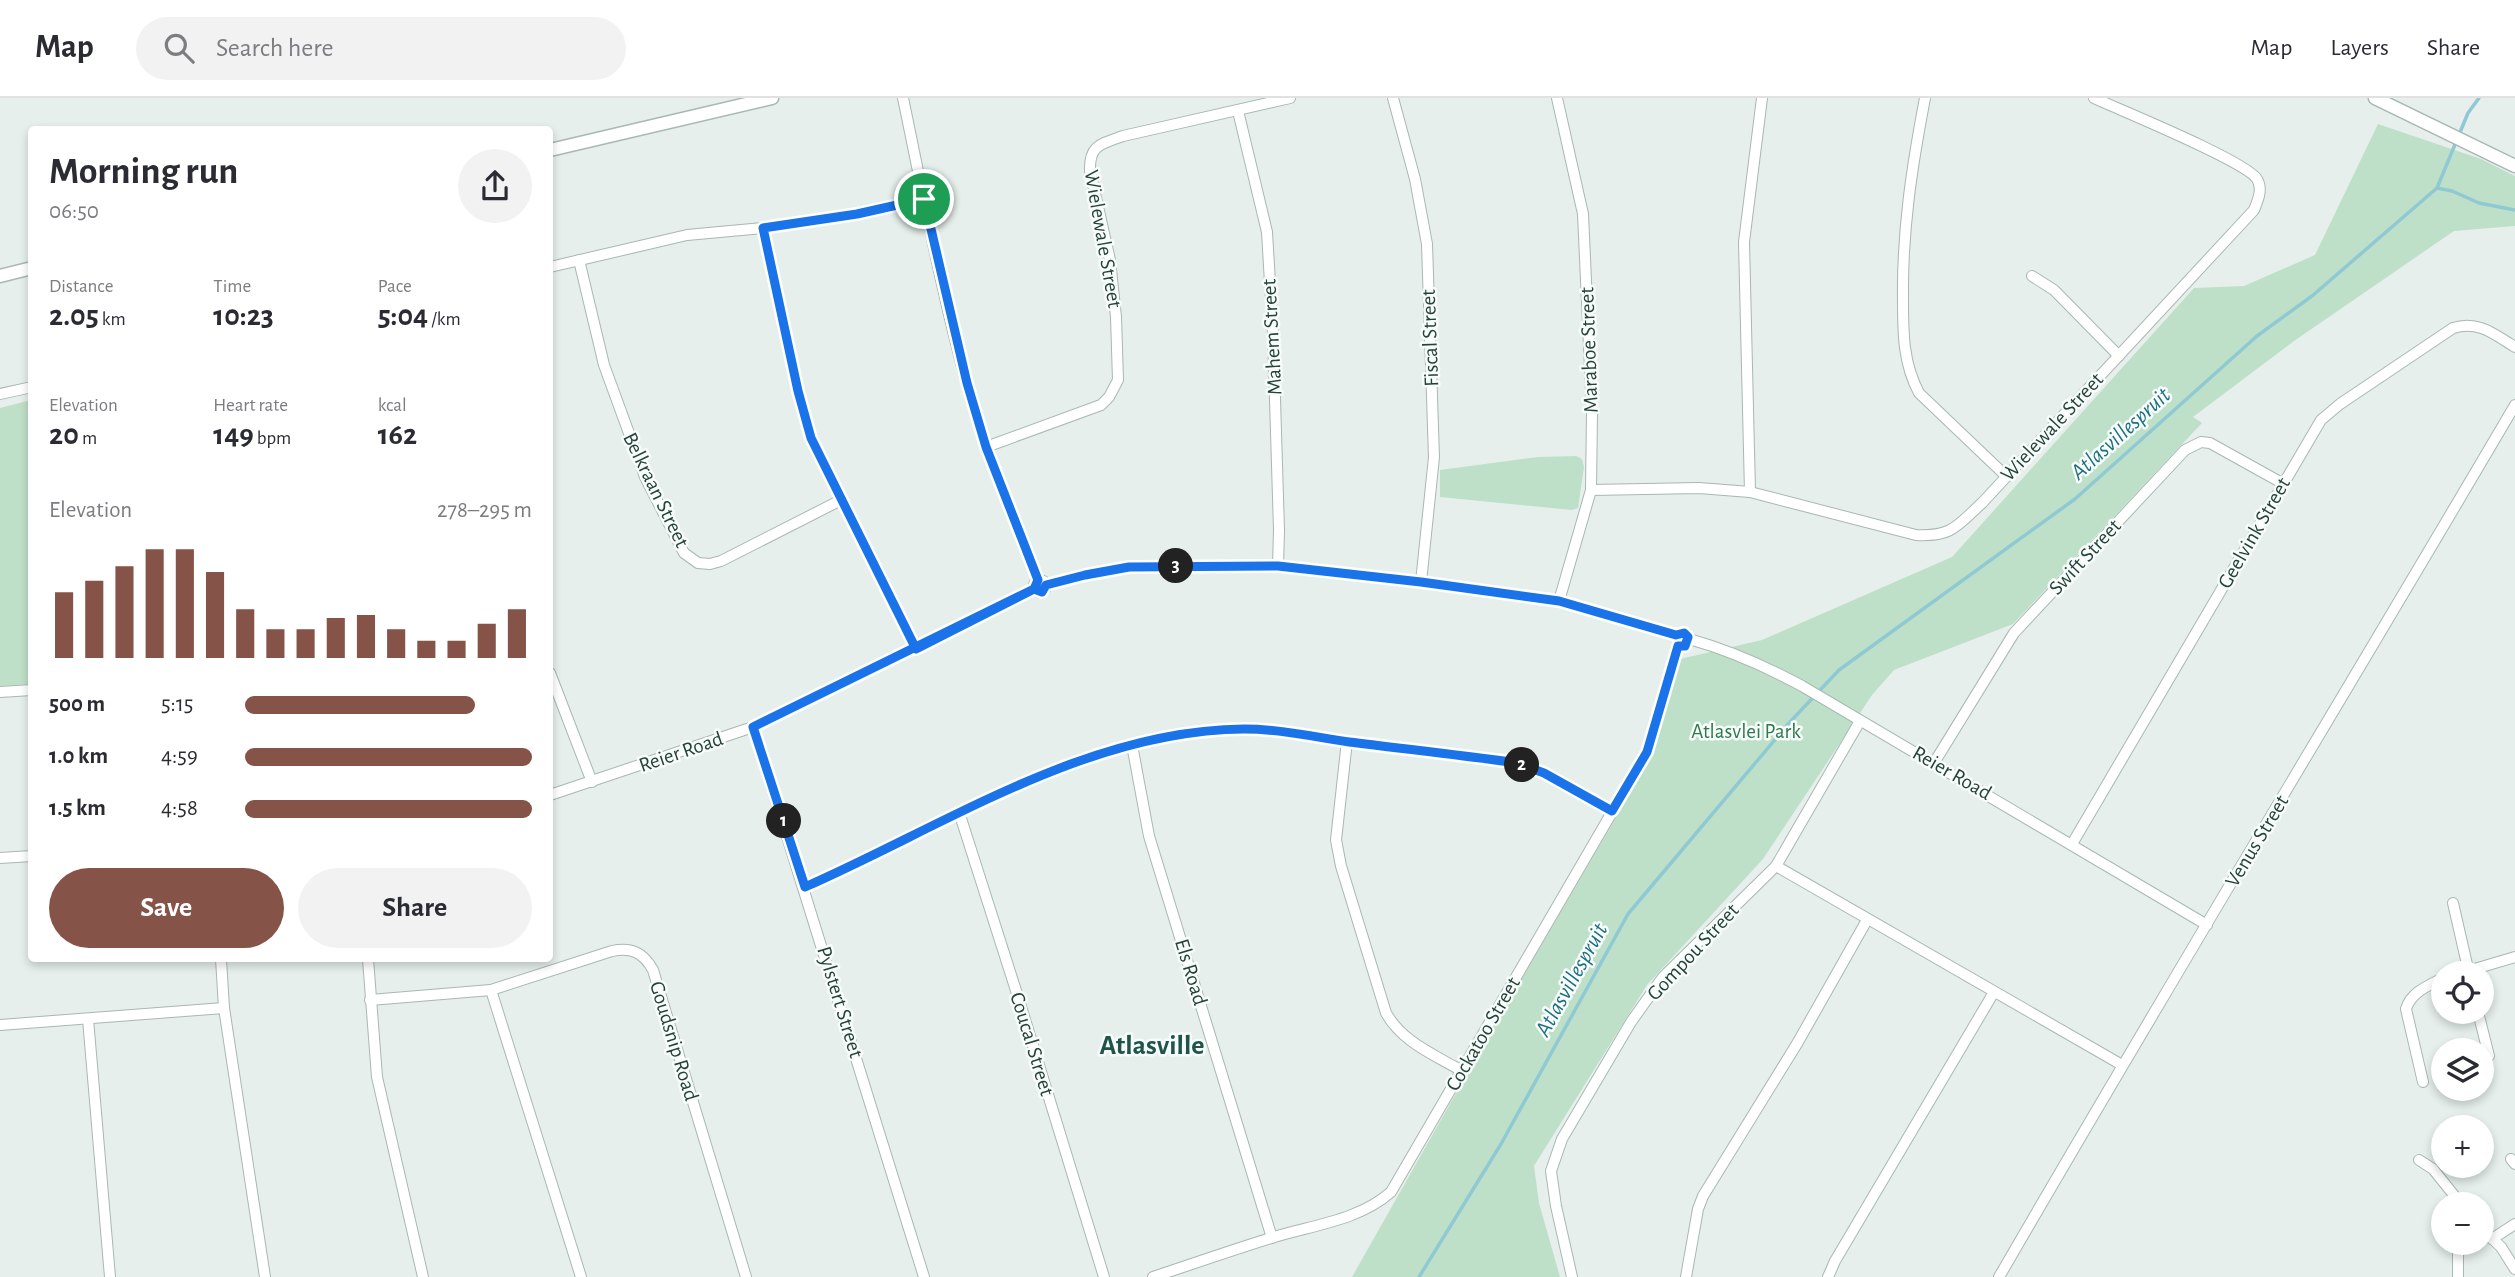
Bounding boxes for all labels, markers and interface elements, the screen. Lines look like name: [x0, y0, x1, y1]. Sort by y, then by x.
search box: [136, 17, 626, 80]
icon: search: [160, 29, 198, 67]
text: Map: [35, 31, 94, 64]
text: Search here: [216, 35, 334, 61]
text: Map: [2250, 36, 2292, 60]
text: Layers: [2330, 36, 2389, 60]
text: Share: [2427, 36, 2480, 60]
button: share: [458, 149, 532, 223]
text: Morning run: [49, 153, 238, 191]
street label: Wielewale Street: [1081, 168, 1126, 310]
pin: [894, 169, 954, 229]
icon: arrive: [905, 180, 943, 218]
text: 06:50: [49, 200, 99, 223]
text: Distance: [49, 277, 113, 296]
text: Time: [213, 277, 251, 296]
text: Pace: [378, 277, 412, 296]
street label: Mahem Street: [1258, 278, 1286, 396]
street label: Maraboe Street: [1576, 286, 1602, 413]
street label: Fiscal Street: [1418, 289, 1442, 387]
text: 2.05: [49, 301, 99, 331]
text: 10:23: [213, 301, 274, 331]
text: 5:04: [378, 301, 428, 331]
text: km: [99, 310, 126, 329]
text: /km: [428, 310, 461, 329]
street label: Wielewale Street: [1997, 369, 2108, 485]
water label: Atlasvillespruit: [2066, 383, 2176, 485]
text: Elevation: [49, 396, 118, 415]
text: Heart rate: [213, 396, 288, 415]
text: kcal: [378, 396, 407, 415]
text: 20: [49, 420, 79, 450]
text: 149: [213, 420, 254, 450]
text: 162: [378, 420, 417, 450]
text: m: [79, 429, 97, 448]
text: bpm: [254, 429, 291, 448]
street label: Belkraan Street: [619, 429, 693, 551]
street label: Geelvink Street: [2214, 474, 2294, 592]
text: Elevation: [49, 499, 132, 522]
text: 278–295 m: [437, 499, 532, 522]
street label: Swift Street: [2045, 515, 2125, 599]
pin: 3: [1158, 548, 1194, 584]
text: 3: [1171, 556, 1180, 575]
text: 500 m: [49, 693, 105, 716]
text: 5:15: [161, 693, 193, 716]
park label: Atlasvlei Park: [1691, 721, 1801, 742]
street label: Reier Road: [636, 728, 726, 776]
street label: Reier Road: [1909, 742, 1995, 804]
text: 1.0 km: [49, 745, 108, 768]
text: 4:59: [161, 745, 198, 768]
pin: 2: [1504, 748, 1540, 782]
text: 2: [1517, 755, 1526, 774]
street label: Venus Street: [2222, 791, 2293, 890]
text: 1.5 km: [49, 797, 106, 820]
text: 4:58: [161, 797, 198, 820]
pin: 1: [766, 804, 802, 838]
text: 1: [780, 811, 787, 830]
button: Save: [49, 868, 284, 948]
button: Share: [298, 868, 532, 948]
street label: Gompou Street: [1643, 899, 1743, 1004]
water label: Atlasvillespruit: [1531, 919, 1613, 1041]
street label: Els Road: [1171, 936, 1211, 1008]
street label: Pylstert Street: [813, 944, 867, 1060]
map controls: [2431, 961, 2494, 1255]
button: locate: [2431, 961, 2494, 1024]
street label: Cockatoo Street: [1442, 973, 1524, 1095]
street label: Goudsnip Road: [646, 979, 702, 1103]
street label: Coucal Street: [1006, 990, 1058, 1099]
district label: Atlasville: [1099, 1032, 1205, 1060]
button: layers: [2431, 1038, 2494, 1101]
button: +: [2431, 1115, 2494, 1178]
button: −: [2431, 1192, 2494, 1255]

